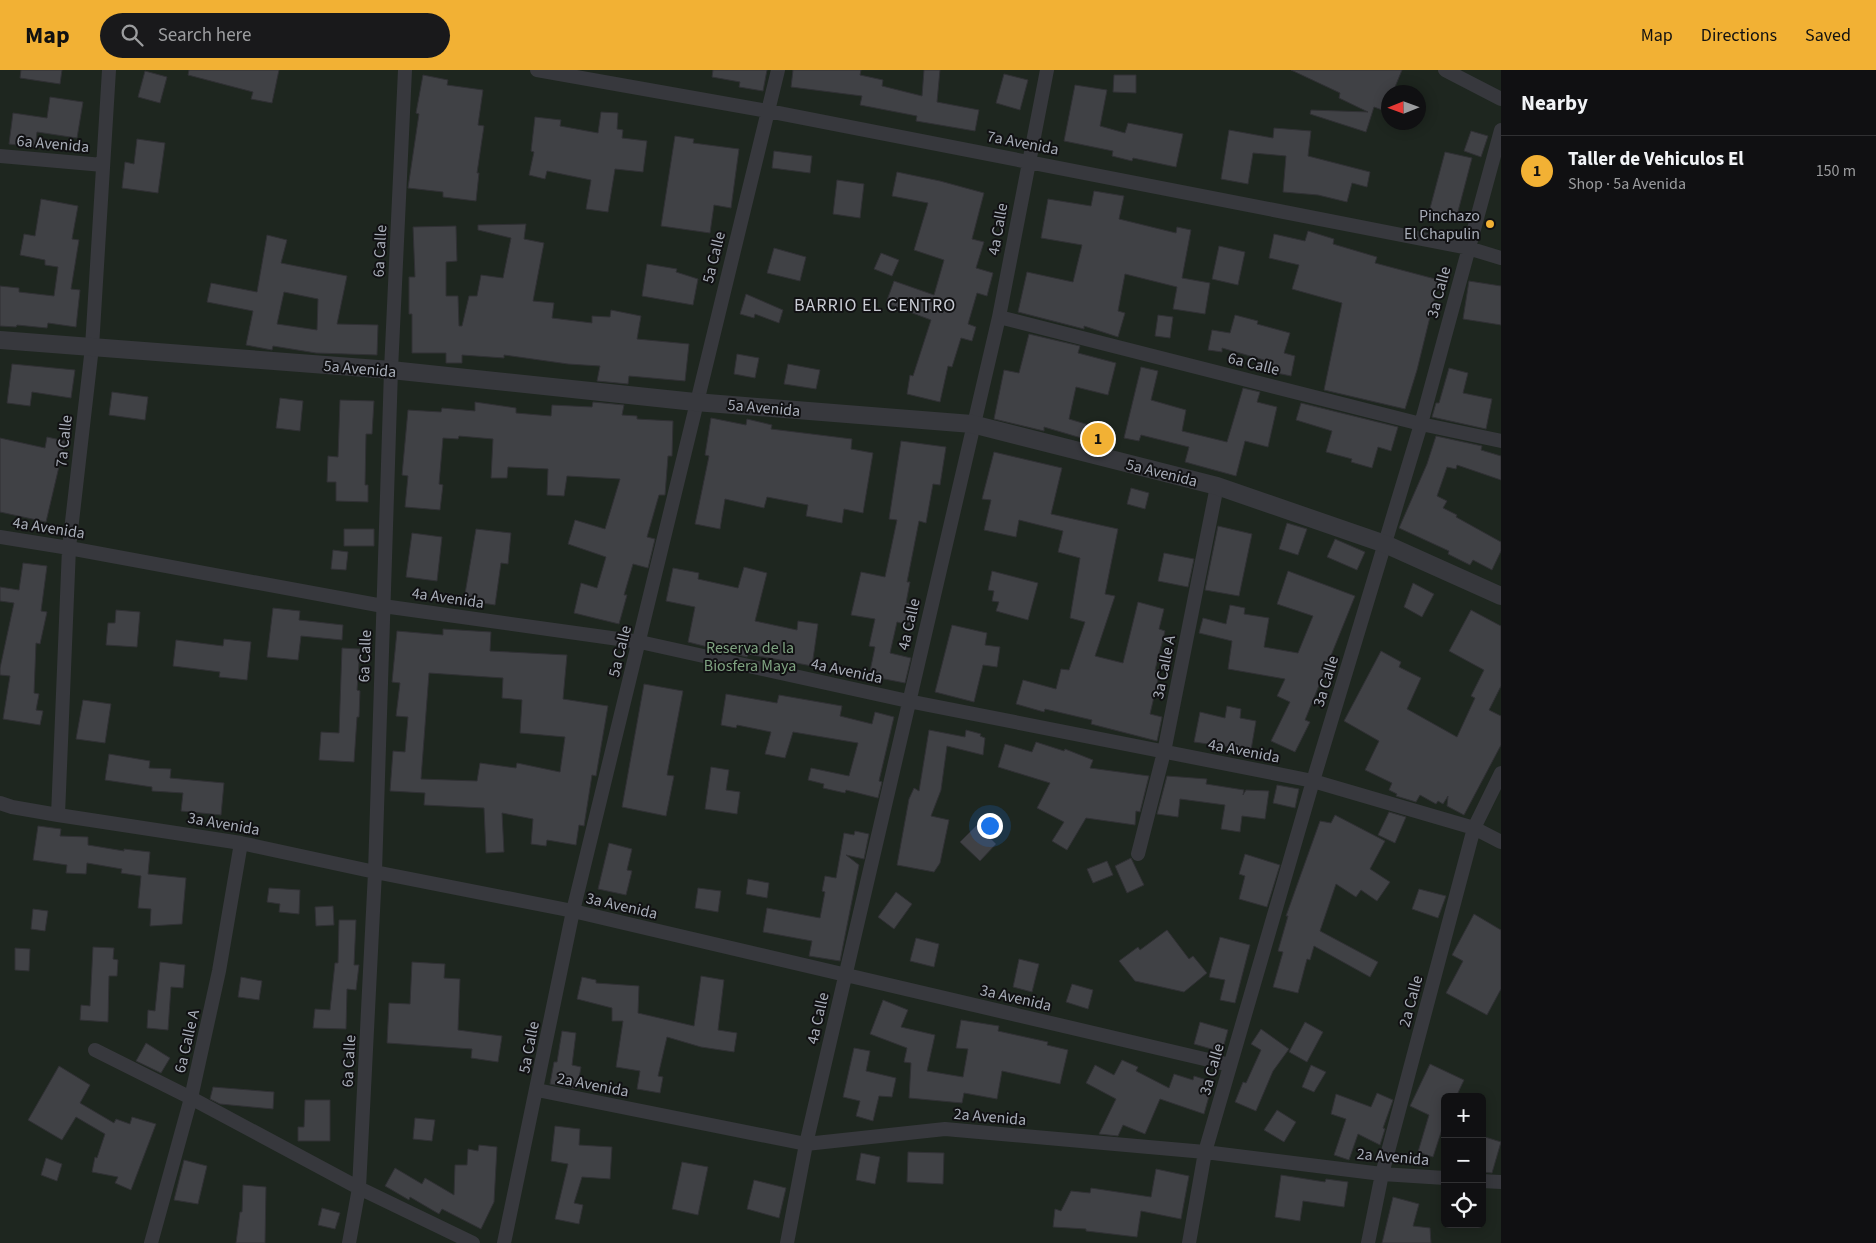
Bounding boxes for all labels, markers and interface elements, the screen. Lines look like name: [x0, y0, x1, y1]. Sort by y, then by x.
search box: [100, 13, 450, 58]
text: Map: [25, 18, 70, 53]
icon: search: [118, 21, 146, 49]
text: Search here: [158, 22, 251, 49]
text: Map: [1641, 23, 1673, 48]
text: Directions: [1701, 23, 1777, 48]
text: Saved: [1805, 23, 1851, 48]
north arrow: [1381, 85, 1426, 130]
text: Nearby: [1521, 88, 1588, 118]
street label: 7a Avenida: [985, 125, 1061, 161]
street label: 6a Avenida: [16, 130, 90, 158]
text: Taller de Vehiculos El: [1568, 146, 1744, 173]
text: 1: [1533, 160, 1541, 182]
text: 150 m: [1816, 160, 1856, 182]
text: Shop · 5a Avenida: [1568, 173, 1686, 195]
street label: 4a Calle: [983, 201, 1013, 257]
place label: Pinchazo El Chapulin: [1404, 205, 1480, 245]
marker: Pinchazo El Chapulin: [1484, 218, 1496, 230]
street label: 6a Calle: [368, 224, 392, 278]
street label: 5a Calle: [697, 229, 731, 285]
street label: 3a Calle: [1422, 264, 1456, 320]
district label: BARRIO EL CENTRO: [794, 293, 956, 318]
street label: 6a Calle: [1226, 347, 1282, 381]
street label: 5a Avenida: [323, 355, 397, 383]
street label: 5a Avenida: [727, 394, 801, 422]
street label: 7a Calle: [50, 414, 78, 468]
pin: 1: [1082, 420, 1114, 458]
street label: 5a Avenida: [1124, 453, 1200, 492]
street label: 4a Avenida: [11, 511, 87, 545]
street label: 4a Avenida: [410, 582, 485, 614]
street label: 4a Calle: [892, 596, 926, 652]
street label: 5a Calle: [603, 623, 637, 679]
street label: 6a Calle: [353, 629, 377, 683]
street label: 3a Calle A: [1147, 633, 1181, 701]
park label: Reserva de la Biosfera Maya: [704, 637, 796, 677]
street label: 4a Avenida: [809, 653, 885, 689]
street label: 3a Calle: [1308, 653, 1344, 710]
street label: 4a Avenida: [1206, 733, 1282, 769]
street label: 3a Avenida: [186, 807, 262, 841]
your location: [977, 813, 1003, 839]
street label: 3a Avenida: [584, 887, 660, 925]
street label: 2a Calle: [1394, 973, 1428, 1029]
street label: 3a Avenida: [978, 979, 1054, 1017]
street label: 4a Calle: [801, 990, 835, 1046]
street label: 6a Calle A: [169, 1007, 205, 1075]
street label: 5a Calle: [513, 1019, 545, 1075]
street label: 6a Calle: [337, 1034, 361, 1088]
street label: 3a Calle: [1194, 1041, 1230, 1098]
street label: 2a Avenida: [555, 1067, 631, 1103]
map controls: [1441, 1093, 1486, 1228]
button: +: [1441, 1093, 1486, 1138]
street label: 2a Avenida: [953, 1103, 1027, 1131]
button: −: [1441, 1138, 1486, 1183]
street label: 2a Avenida: [1356, 1143, 1430, 1171]
button: locate: [1441, 1183, 1486, 1228]

